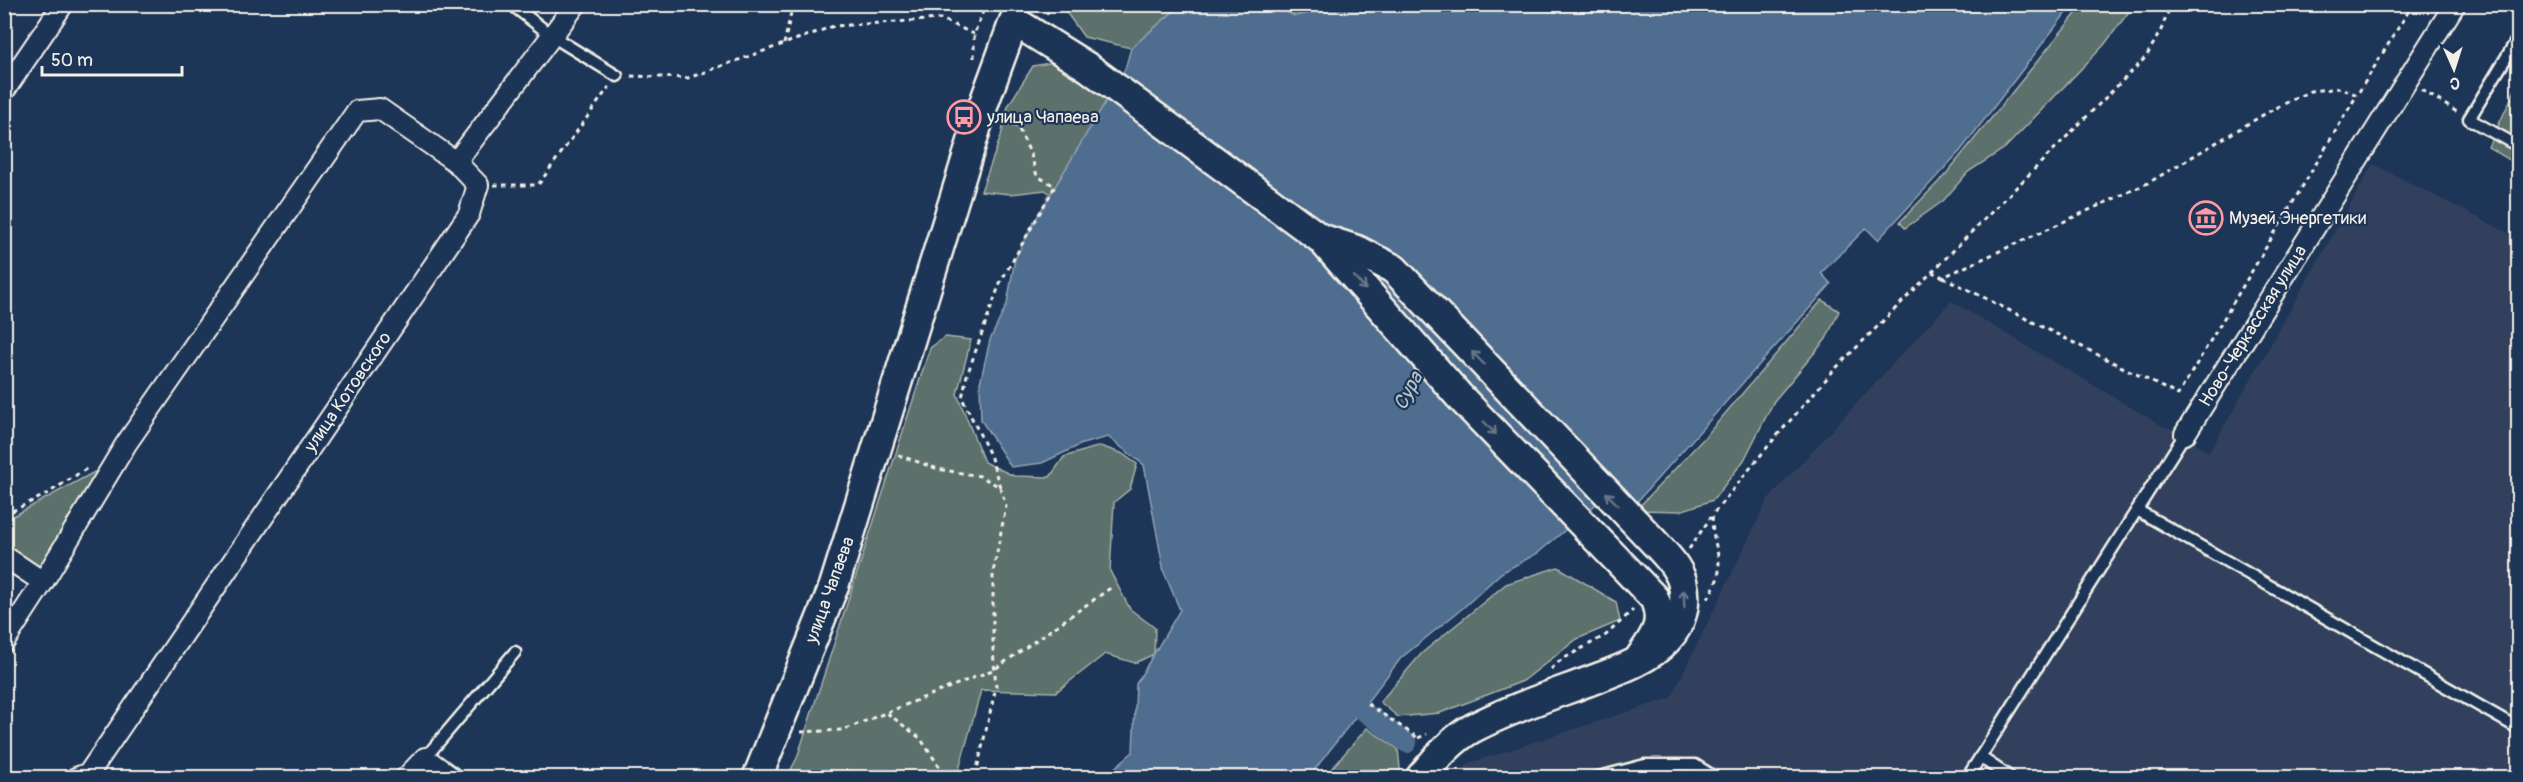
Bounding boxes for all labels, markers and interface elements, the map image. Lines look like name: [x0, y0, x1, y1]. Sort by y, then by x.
scale bar: [42, 39, 182, 77]
north arrow: [2424, 39, 2484, 99]
text: 50 m: [51, 49, 93, 72]
text: С: [2449, 73, 2460, 93]
bus stop icon: улица Чапаева: [946, 99, 982, 135]
place label: улица Чапаева: [986, 106, 1099, 129]
museum icon: Музей Энергетики: [2188, 200, 2224, 236]
place label: Музей Энергетики: [2229, 207, 2366, 230]
street label: Ново-Черкасская улица: [2194, 241, 2312, 411]
one-way arrow: [1353, 275, 1367, 290]
street label: улица Котовского: [299, 327, 397, 457]
one-way arrow: [1471, 350, 1485, 365]
water label: Сура: [1388, 366, 1429, 414]
one-way arrow: [1483, 420, 1497, 435]
one-way arrow: [1605, 491, 1620, 506]
street label: улица Чапаева: [800, 534, 860, 647]
one-way arrow: [1678, 590, 1690, 609]

